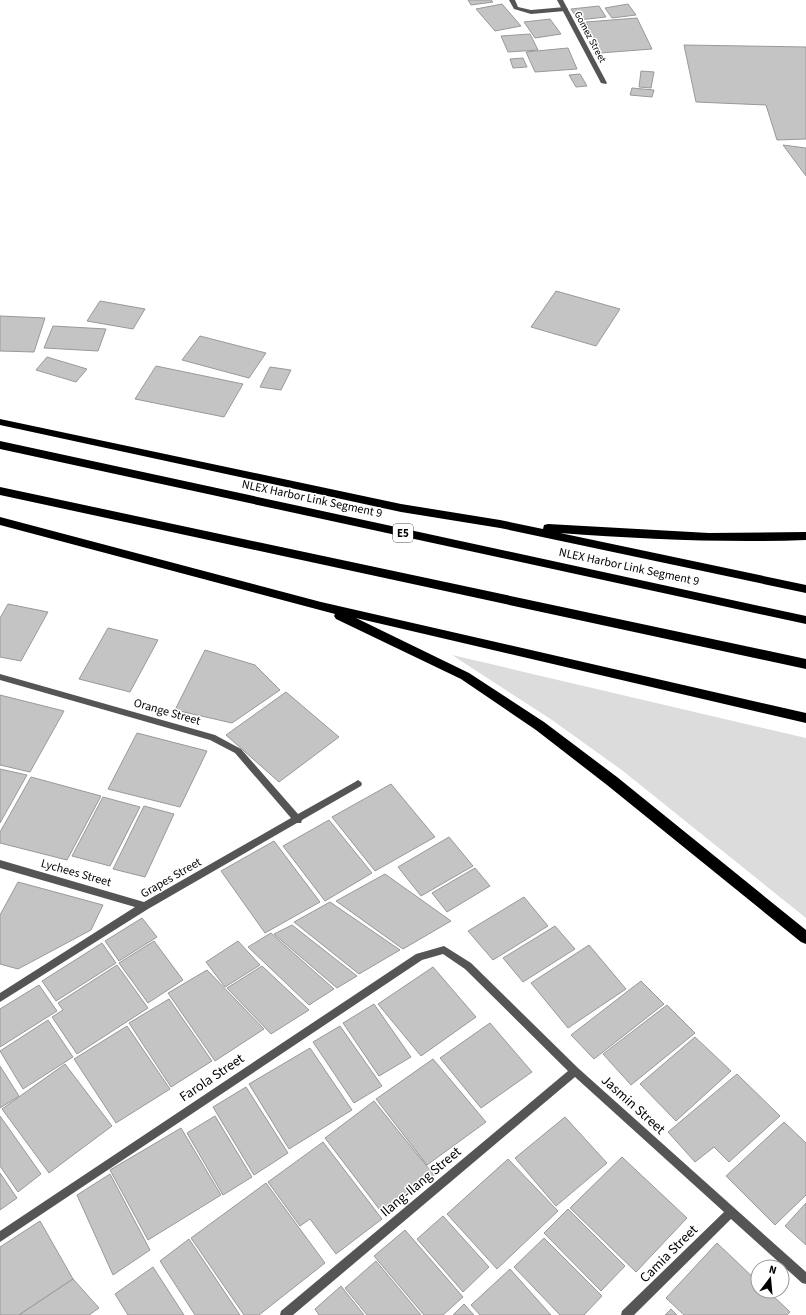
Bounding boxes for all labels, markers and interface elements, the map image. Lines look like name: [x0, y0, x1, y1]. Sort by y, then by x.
street label: Gomez Street: [571, 9, 610, 66]
street label: NLEX Harbor Link Segment 9: [240, 476, 384, 522]
road number: E5: [393, 524, 413, 542]
street label: NLEX Harbor Link Segment 9: [557, 544, 701, 590]
street label: Orange Street: [132, 694, 202, 730]
street label: Grapes Street: [138, 854, 204, 902]
street label: Lychees Street: [39, 855, 113, 891]
street label: Farola Street: [176, 1049, 249, 1107]
street label: Jasmin Street: [597, 1071, 670, 1139]
street label: Ilang-Ilang Street: [376, 1142, 466, 1222]
street label: Camia Street: [635, 1220, 703, 1288]
north arrow: [750, 1259, 790, 1299]
text: N: [767, 1262, 778, 1278]

